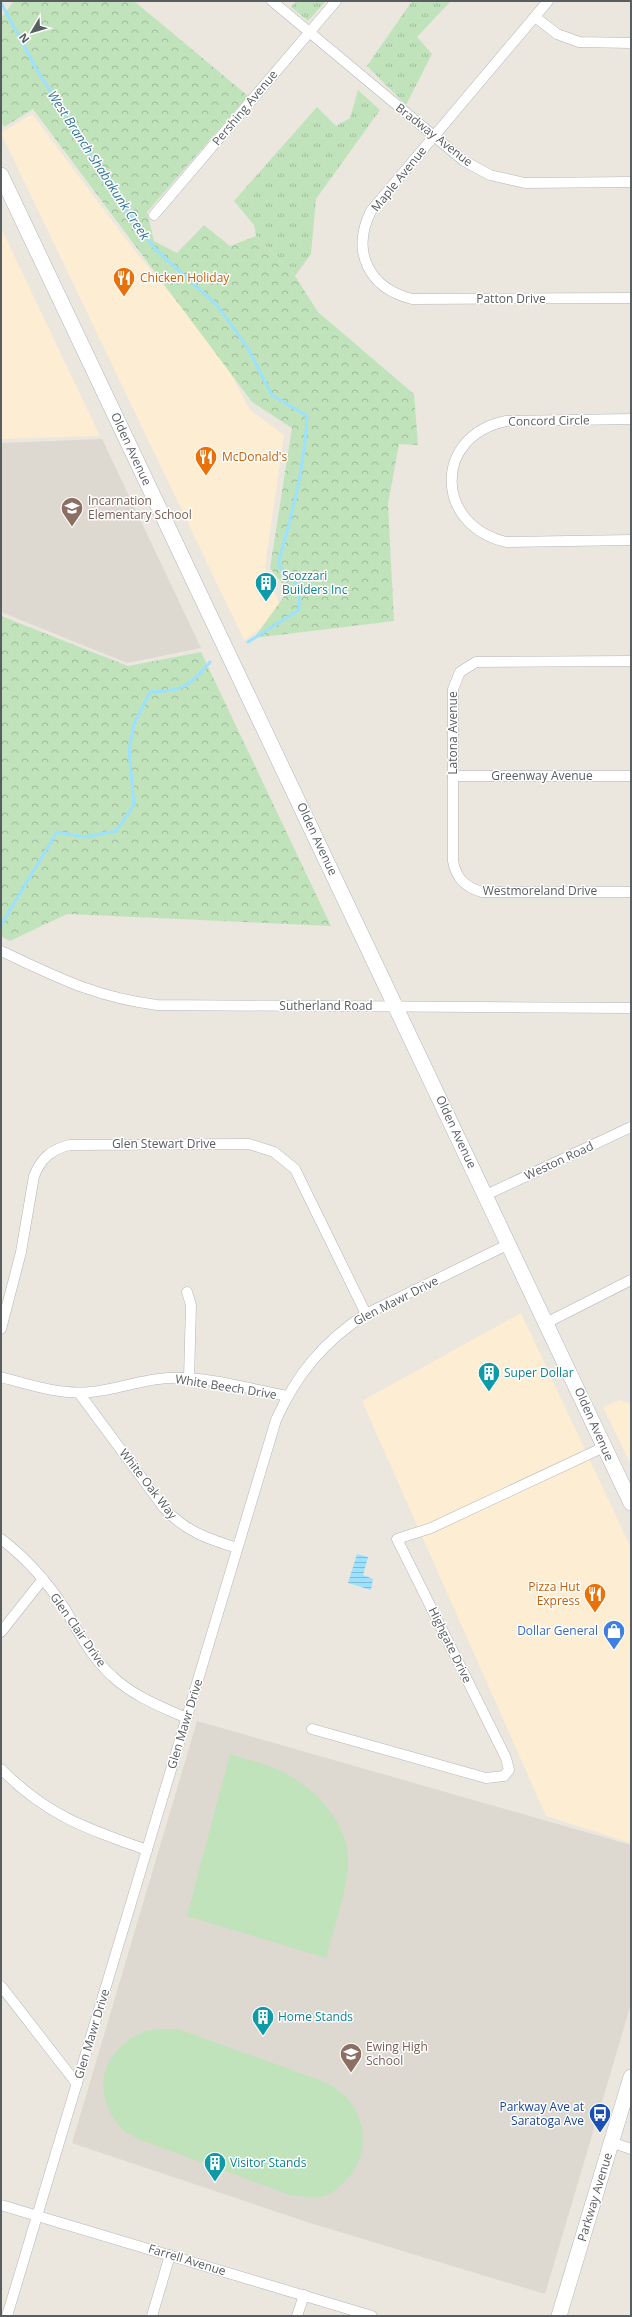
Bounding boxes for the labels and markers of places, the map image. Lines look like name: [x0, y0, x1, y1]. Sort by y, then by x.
restaurant icon: Chicken Holiday: [111, 265, 137, 298]
place label: Chicken Holiday: [140, 269, 230, 286]
restaurant icon: McDonald's: [193, 444, 219, 477]
place label: McDonald's: [222, 448, 287, 465]
place label: Incarnation Elementary School: [88, 492, 192, 523]
school or university icon: Incarnation Elementary School: [59, 495, 85, 528]
place label: Scozzari Builders Inc: [282, 567, 348, 598]
building icon: Scozzari Builders Inc: [253, 570, 279, 603]
building icon: Super Dollar: [476, 1360, 502, 1393]
place label: Super Dollar: [504, 1364, 574, 1381]
place label: Pizza Hut Express: [528, 1578, 580, 1609]
restaurant icon: Pizza Hut Express: [582, 1581, 608, 1614]
shop icon: Dollar General: [601, 1618, 627, 1651]
place label: Dollar General: [517, 1622, 598, 1639]
building icon: Home Stands: [250, 2004, 276, 2037]
place label: Home Stands: [278, 2008, 353, 2025]
place label: Ewing High School: [366, 2038, 428, 2069]
school or university icon: Ewing High School: [338, 2041, 364, 2074]
place label: Parkway Ave at Saratoga Ave: [499, 2098, 584, 2129]
bus stop icon: Parkway Ave at Saratoga Ave: [587, 2101, 613, 2134]
building icon: Visitor Stands: [202, 2150, 228, 2183]
place label: Visitor Stands: [230, 2154, 307, 2171]

